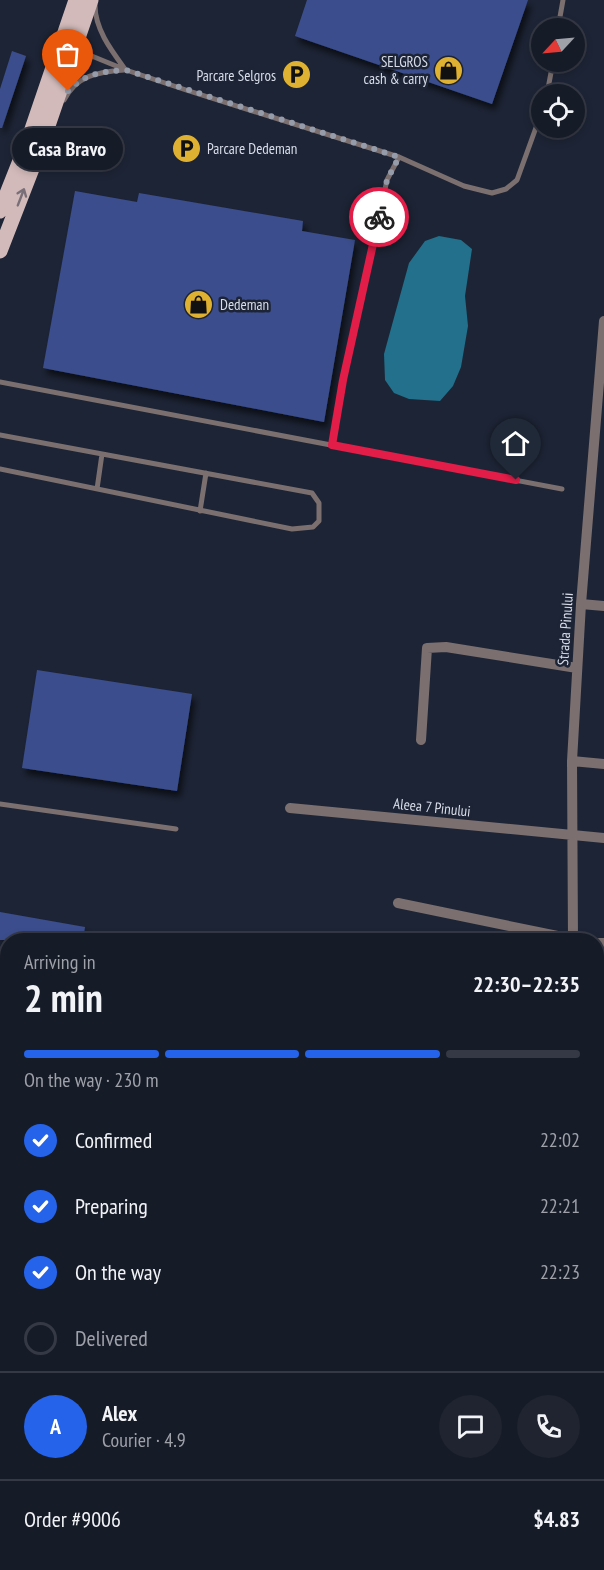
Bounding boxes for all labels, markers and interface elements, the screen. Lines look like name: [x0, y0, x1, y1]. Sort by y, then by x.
north arrow: [531, 18, 585, 72]
map controls: [531, 18, 585, 138]
pin: [42, 29, 93, 91]
icon: bag: [51, 38, 84, 71]
place label: SELGROS cash & carry: [364, 52, 428, 88]
shop icon: SELGROS cash & carry: [433, 54, 465, 86]
parking icon: Parcare Selgros: [281, 59, 313, 91]
place label: Parcare Selgros: [196, 66, 276, 85]
button: locate: [531, 84, 585, 138]
callout: Casa Bravo: [13, 127, 124, 169]
parking icon: Parcare Dedeman: [170, 132, 202, 164]
text: Casa Bravo: [29, 136, 106, 162]
place label: Parcare Dedeman: [207, 139, 297, 158]
courier: [349, 187, 409, 247]
one-way arrow: [16, 188, 27, 207]
icon: bike: [363, 201, 396, 234]
shop icon: Dedeman: [183, 288, 215, 320]
place label: Dedeman: [220, 295, 269, 314]
pin: [490, 418, 541, 480]
icon: home: [499, 427, 532, 460]
street label: Strada Pinului: [553, 592, 577, 666]
street label: Aleea 7 Pinului: [392, 793, 472, 821]
text: Arriving in: [24, 949, 96, 975]
text: 22:30–22:35: [473, 970, 580, 998]
text: 2 min: [24, 972, 103, 1023]
text: On the way · 230 m: [24, 1067, 159, 1093]
icon: check: [24, 1124, 57, 1157]
text: Confirmed: [75, 1126, 152, 1154]
text: 22:02: [540, 1127, 580, 1153]
icon: check: [24, 1190, 57, 1223]
text: Preparing: [75, 1192, 148, 1220]
text: 22:21: [540, 1193, 580, 1219]
icon: check: [24, 1256, 57, 1289]
text: On the way: [75, 1258, 161, 1286]
text: 22:23: [540, 1259, 580, 1285]
text: Delivered: [75, 1324, 148, 1352]
button: chat: [439, 1395, 502, 1458]
button: phone: [517, 1395, 580, 1458]
text: Alex: [102, 1399, 137, 1427]
text: A: [50, 1412, 61, 1440]
text: Courier · 4.9: [102, 1427, 186, 1453]
text: Order #9006: [24, 1505, 121, 1533]
text: $4.83: [533, 1505, 580, 1533]

